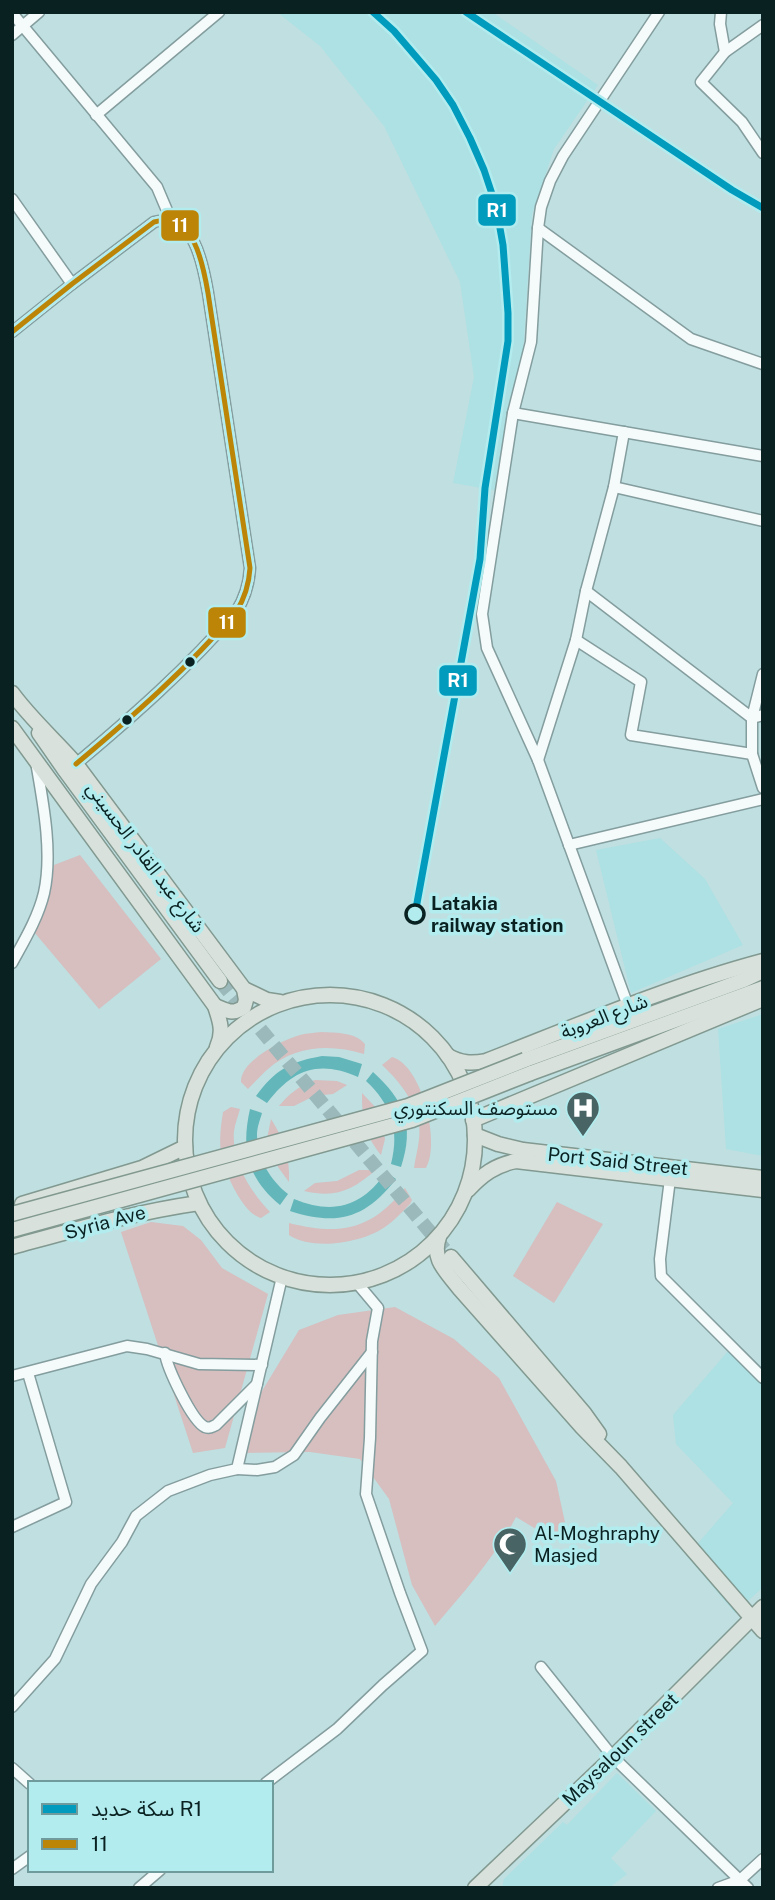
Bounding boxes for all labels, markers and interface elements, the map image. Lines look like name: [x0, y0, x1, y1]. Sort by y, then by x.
line badge: R1: [477, 193, 517, 227]
text: R1: [486, 199, 508, 221]
line badge: 11: [160, 209, 200, 242]
text: 11: [172, 214, 188, 236]
line badge: 11: [207, 606, 247, 639]
text: 11: [219, 611, 235, 633]
unlabelled marker: [183, 655, 197, 669]
line badge: R1: [438, 664, 478, 697]
text: R1: [447, 669, 469, 691]
unlabelled marker: [120, 713, 134, 727]
street label: شارع عبد القادر الحسيني: [79, 777, 210, 939]
place label: Latakia railway station: [431, 892, 564, 936]
marker: Latakia railway station: [405, 904, 425, 924]
street label: شارع العروبة: [557, 989, 652, 1045]
hospital icon: مستوصف السكنتوري: [564, 1089, 602, 1138]
place label: مستوصف السكنتوري: [394, 1097, 558, 1123]
street label: Port Said Street: [547, 1143, 689, 1179]
street label: Syria Ave: [62, 1201, 148, 1243]
place label: Al-Moghraphy Masjed: [534, 1522, 660, 1566]
mosque icon: Al-Moghraphy Masjed: [491, 1525, 529, 1574]
street label: Maysaloun street: [558, 1688, 682, 1810]
legend: [28, 1781, 273, 1872]
text: سكة حديد R1: [91, 1796, 202, 1821]
text: 11: [91, 1831, 108, 1856]

